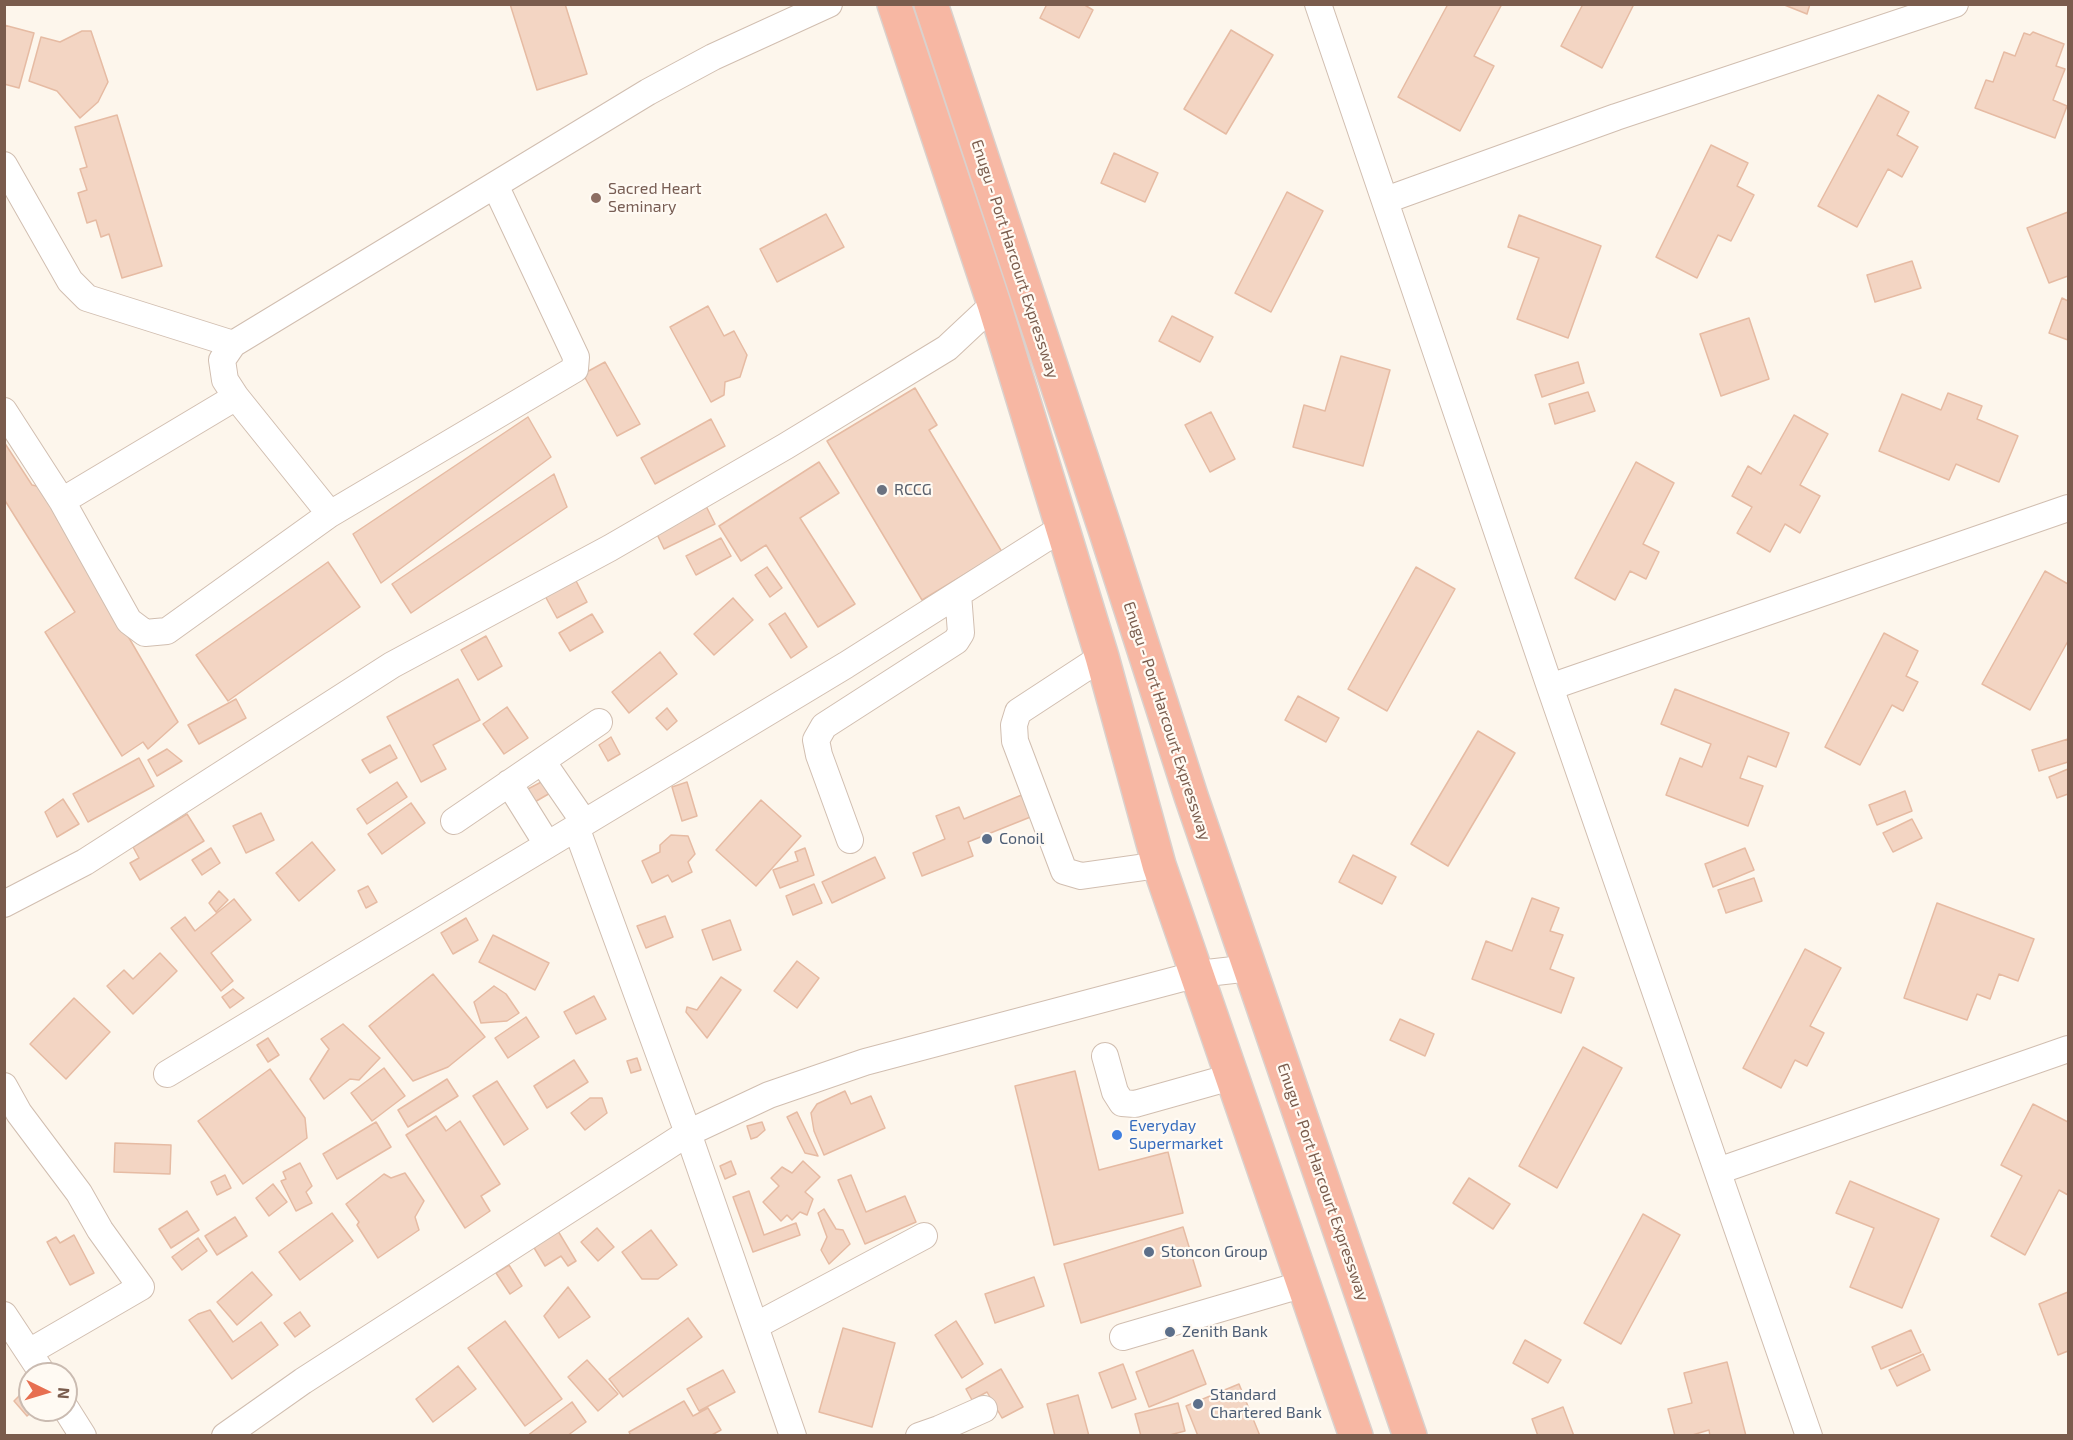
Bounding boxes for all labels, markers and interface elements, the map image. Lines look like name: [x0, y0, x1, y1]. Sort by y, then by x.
street label: Enugu - Port Harcourt Expressway: [967, 137, 1063, 381]
place label: Sacred Heart Seminary: [608, 179, 702, 217]
marker: Sacred Heart Seminary: [589, 191, 603, 205]
place label: RCCG: [894, 480, 932, 500]
marker: RCCG: [875, 483, 889, 497]
street label: Enugu - Port Harcourt Expressway: [1119, 599, 1215, 843]
place label: Conoil: [999, 829, 1044, 849]
marker: Conoil: [980, 832, 994, 846]
street label: Enugu - Port Harcourt Expressway: [1273, 1061, 1373, 1303]
place label: Everyday Supermarket: [1129, 1116, 1223, 1154]
marker: Everyday Supermarket: [1110, 1128, 1124, 1142]
place label: Stoncon Group: [1161, 1242, 1268, 1262]
marker: Stoncon Group: [1142, 1245, 1156, 1259]
place label: Zenith Bank: [1182, 1322, 1268, 1342]
marker: Zenith Bank: [1163, 1325, 1177, 1339]
north arrow: [18, 1362, 78, 1422]
place label: Standard Chartered Bank: [1210, 1385, 1322, 1423]
text: N: [54, 1387, 74, 1400]
marker: Standard Chartered Bank: [1191, 1397, 1205, 1411]

